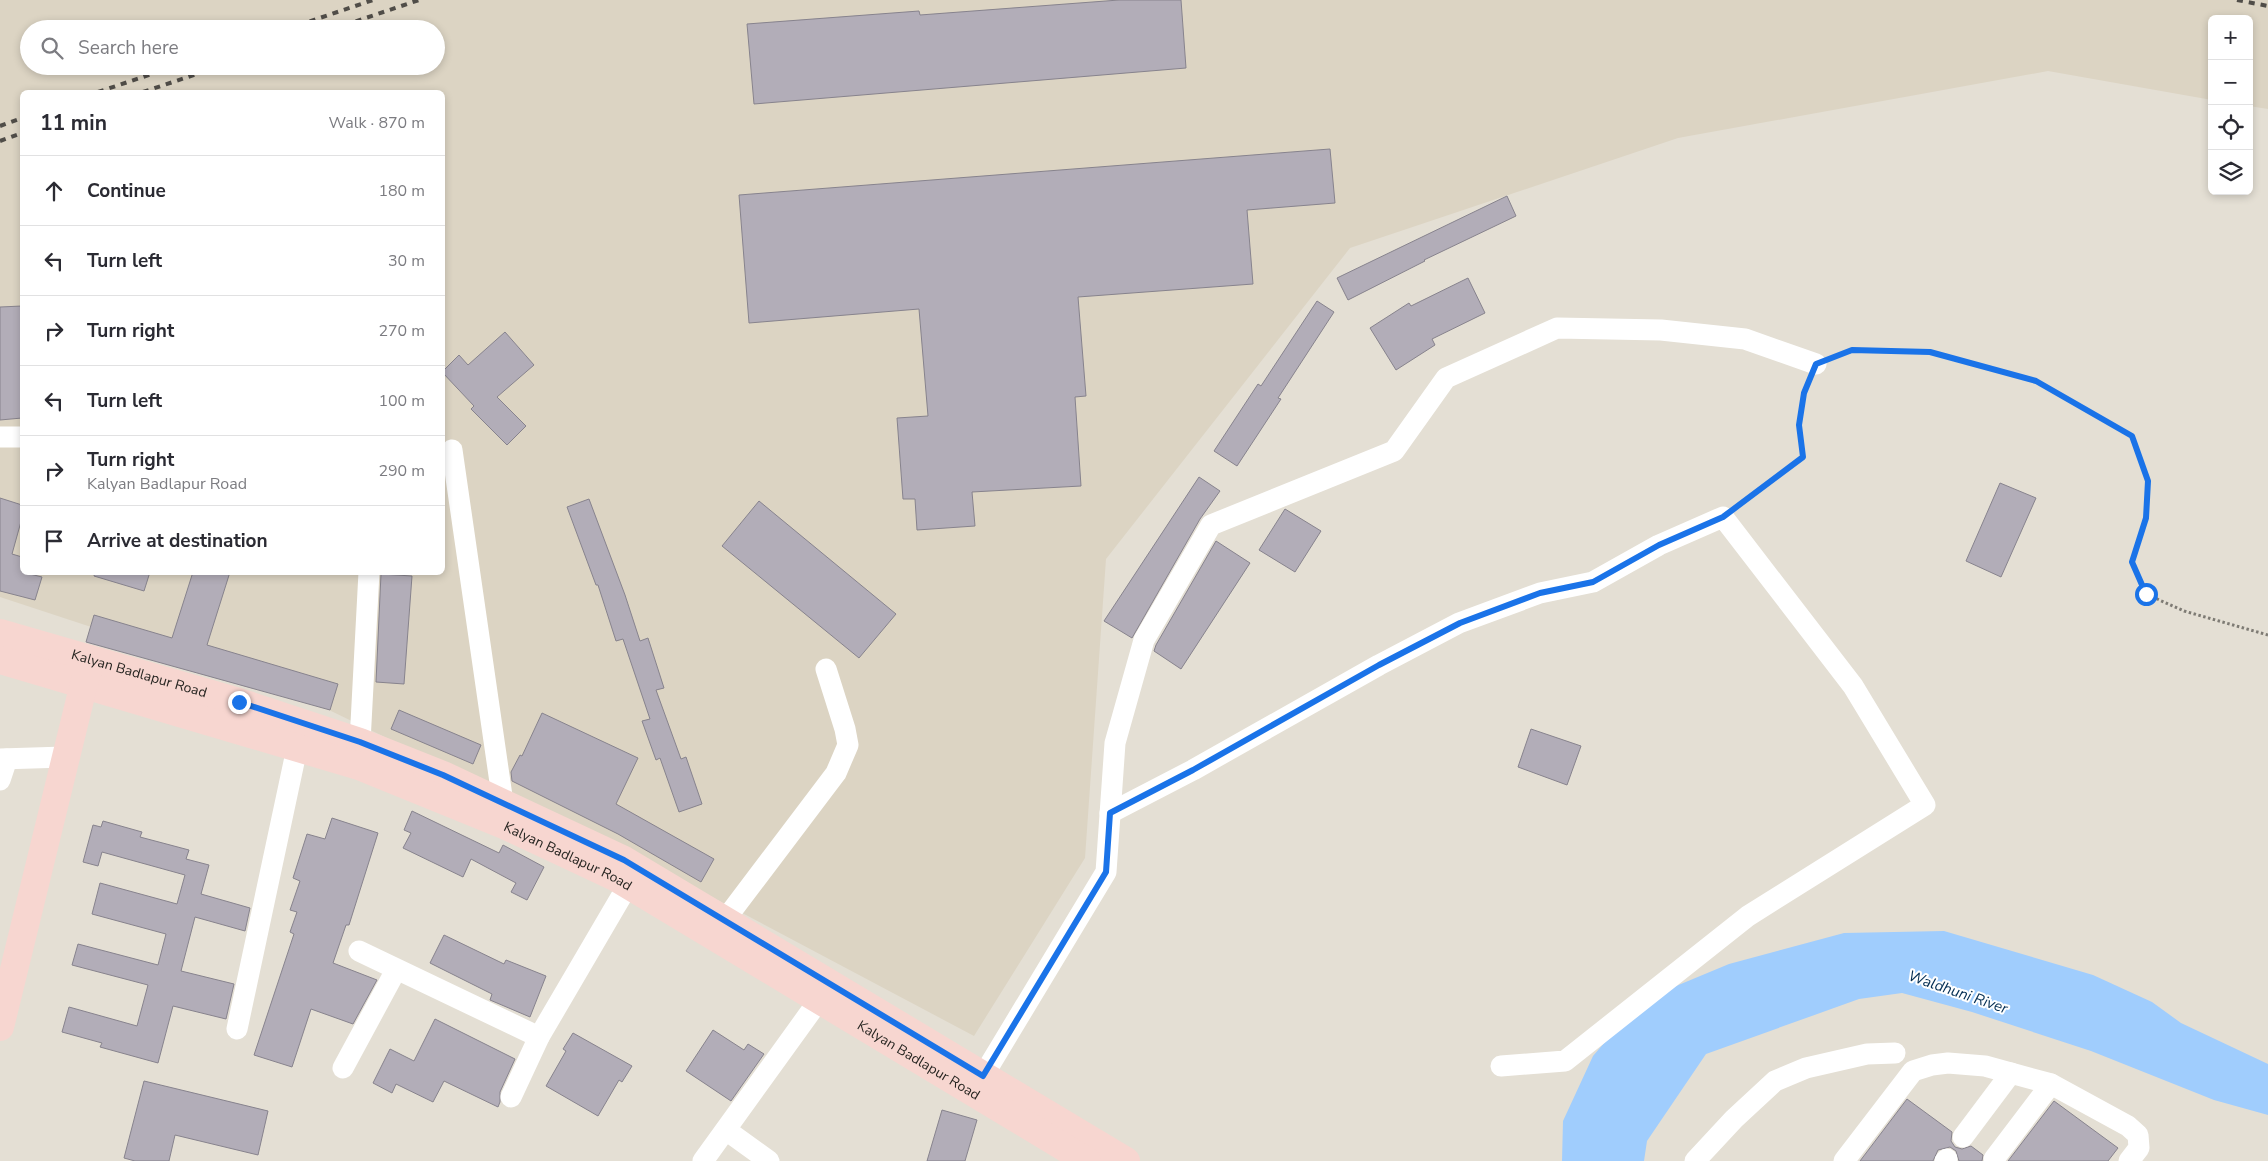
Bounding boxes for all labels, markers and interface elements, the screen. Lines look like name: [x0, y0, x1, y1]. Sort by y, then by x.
map controls: [2208, 15, 2253, 195]
button: +: [2208, 15, 2253, 60]
search box: [20, 20, 445, 75]
icon: search: [38, 34, 66, 62]
text: Search here: [78, 35, 179, 61]
button: −: [2208, 60, 2253, 105]
button: locate: [2208, 105, 2253, 150]
text: 11 min: [40, 109, 107, 137]
text: Walk · 870 m: [329, 112, 425, 134]
button: layers: [2208, 150, 2253, 195]
icon: ahead: [40, 177, 68, 205]
text: Continue: [87, 178, 166, 204]
text: 180 m: [378, 180, 425, 202]
icon: left: [40, 247, 68, 275]
text: Turn left: [87, 248, 162, 274]
text: 30 m: [388, 250, 425, 272]
icon: right: [40, 317, 68, 345]
text: Turn right: [87, 318, 174, 344]
text: 270 m: [378, 320, 425, 342]
icon: left: [40, 387, 68, 415]
text: Turn left: [87, 388, 162, 414]
text: 100 m: [378, 390, 425, 412]
text: Turn right: [87, 447, 174, 473]
icon: right: [40, 457, 68, 485]
text: 290 m: [378, 460, 425, 482]
text: Kalyan Badlapur Road: [87, 473, 247, 495]
icon: arrive: [40, 527, 68, 555]
text: Arrive at destination: [87, 528, 268, 554]
route start: [2135, 583, 2158, 606]
street label: Kalyan Badlapur Road: [69, 645, 209, 702]
route end: [228, 691, 251, 714]
street label: Kalyan Badlapur Road: [501, 817, 636, 895]
water label: Waldhuni River: [1906, 966, 2011, 1019]
street label: Kalyan Badlapur Road: [854, 1016, 983, 1104]

